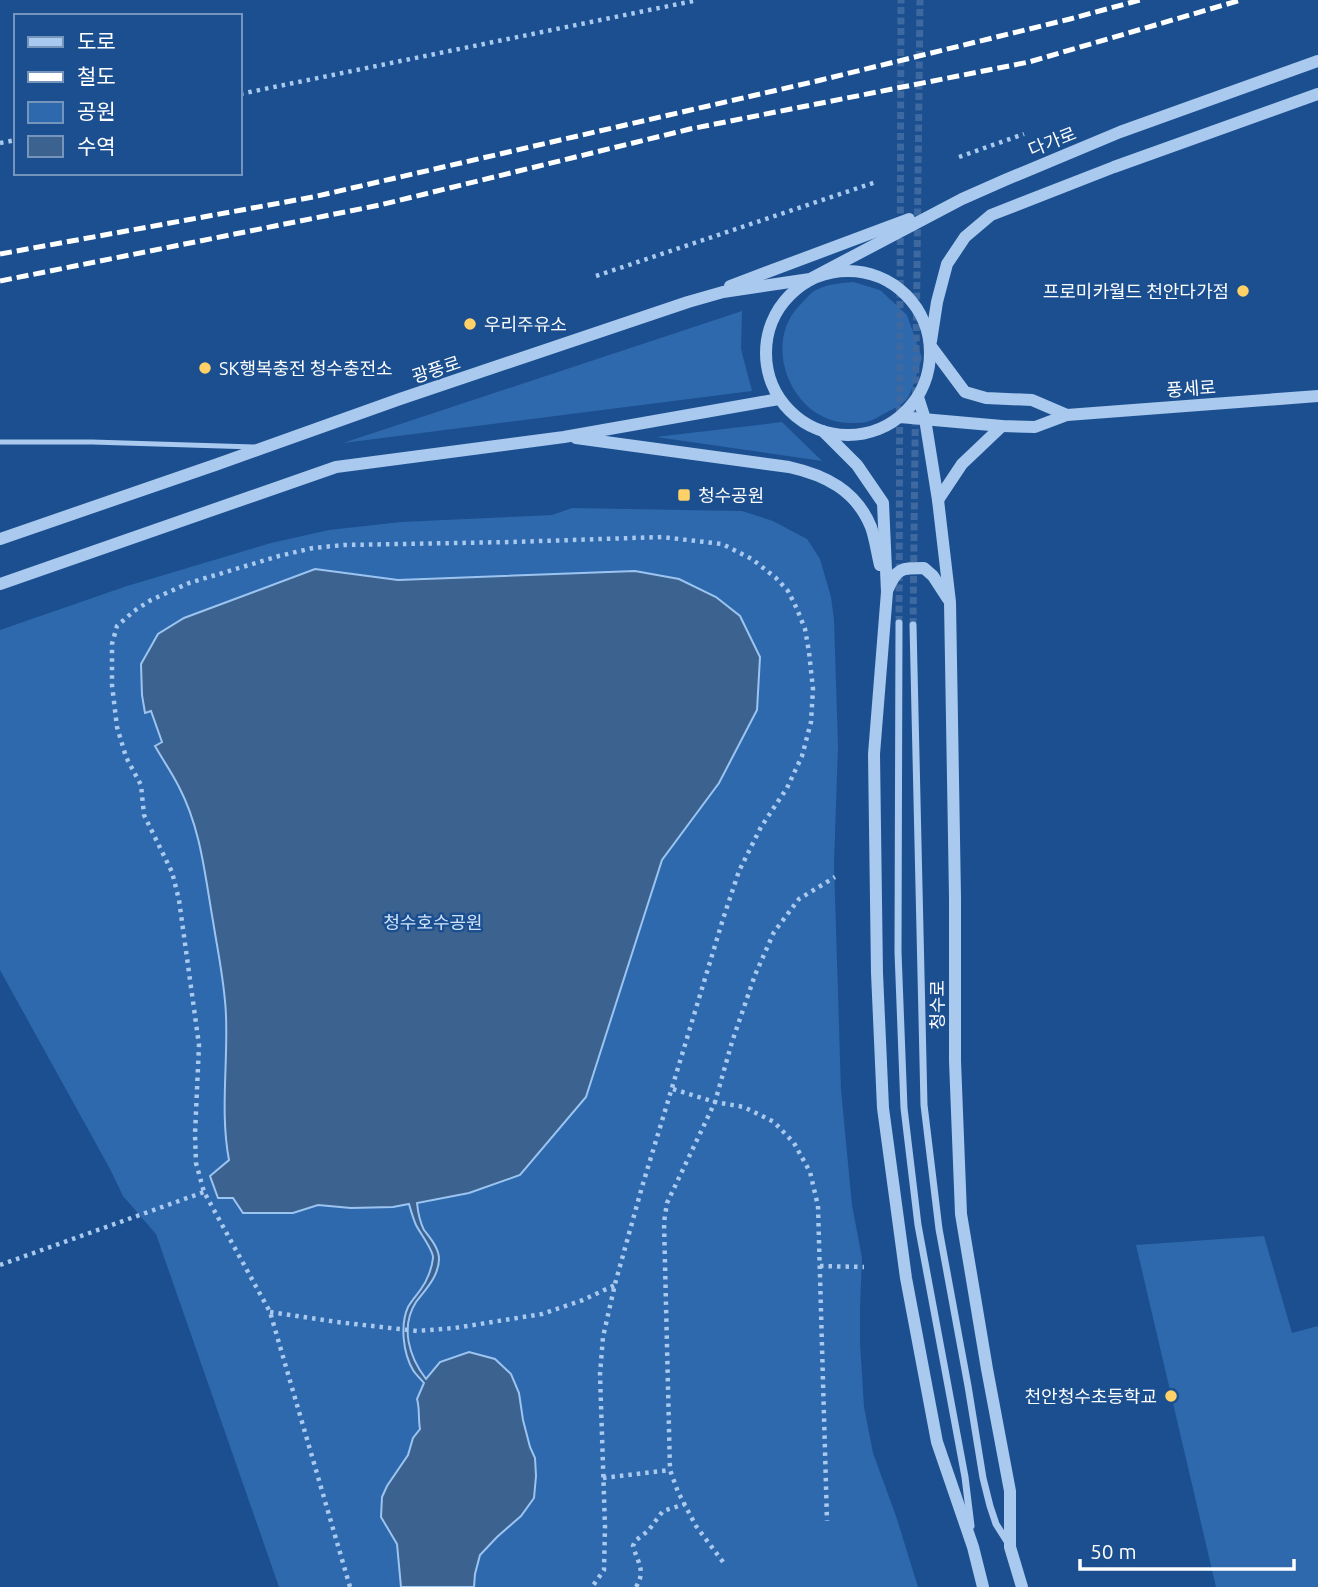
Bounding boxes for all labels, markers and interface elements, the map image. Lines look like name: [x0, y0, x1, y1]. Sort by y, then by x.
legend: [14, 14, 242, 175]
text: 도로: [77, 29, 116, 53]
text: 철도: [77, 64, 116, 88]
text: 공원: [77, 99, 116, 123]
street label: 다가로: [1025, 122, 1079, 160]
text: 수역: [77, 134, 116, 158]
place label: 프로미카월드 천안다가점: [1043, 281, 1229, 301]
marker: 프로미카월드 천안다가점: [1235, 283, 1251, 299]
place label: 우리주유소: [484, 314, 567, 334]
marker: 우리주유소: [462, 316, 478, 332]
street label: 광풍로: [409, 352, 463, 386]
place label: SK행복충전 청수충전소: [219, 358, 393, 378]
marker: SK행복충전 청수충전소: [197, 360, 213, 376]
street label: 풍세로: [1166, 376, 1216, 400]
place label: 청수공원: [698, 485, 764, 505]
marker: 청수공원: [676, 487, 692, 503]
park label: 청수호수공원: [383, 912, 483, 932]
street label: 청수로: [927, 980, 947, 1030]
place label: 천안청수초등학교: [1025, 1386, 1157, 1406]
marker: 천안청수초등학교: [1163, 1388, 1179, 1404]
scale bar: [1080, 1528, 1294, 1572]
text: 50 m: [1090, 1539, 1137, 1563]

